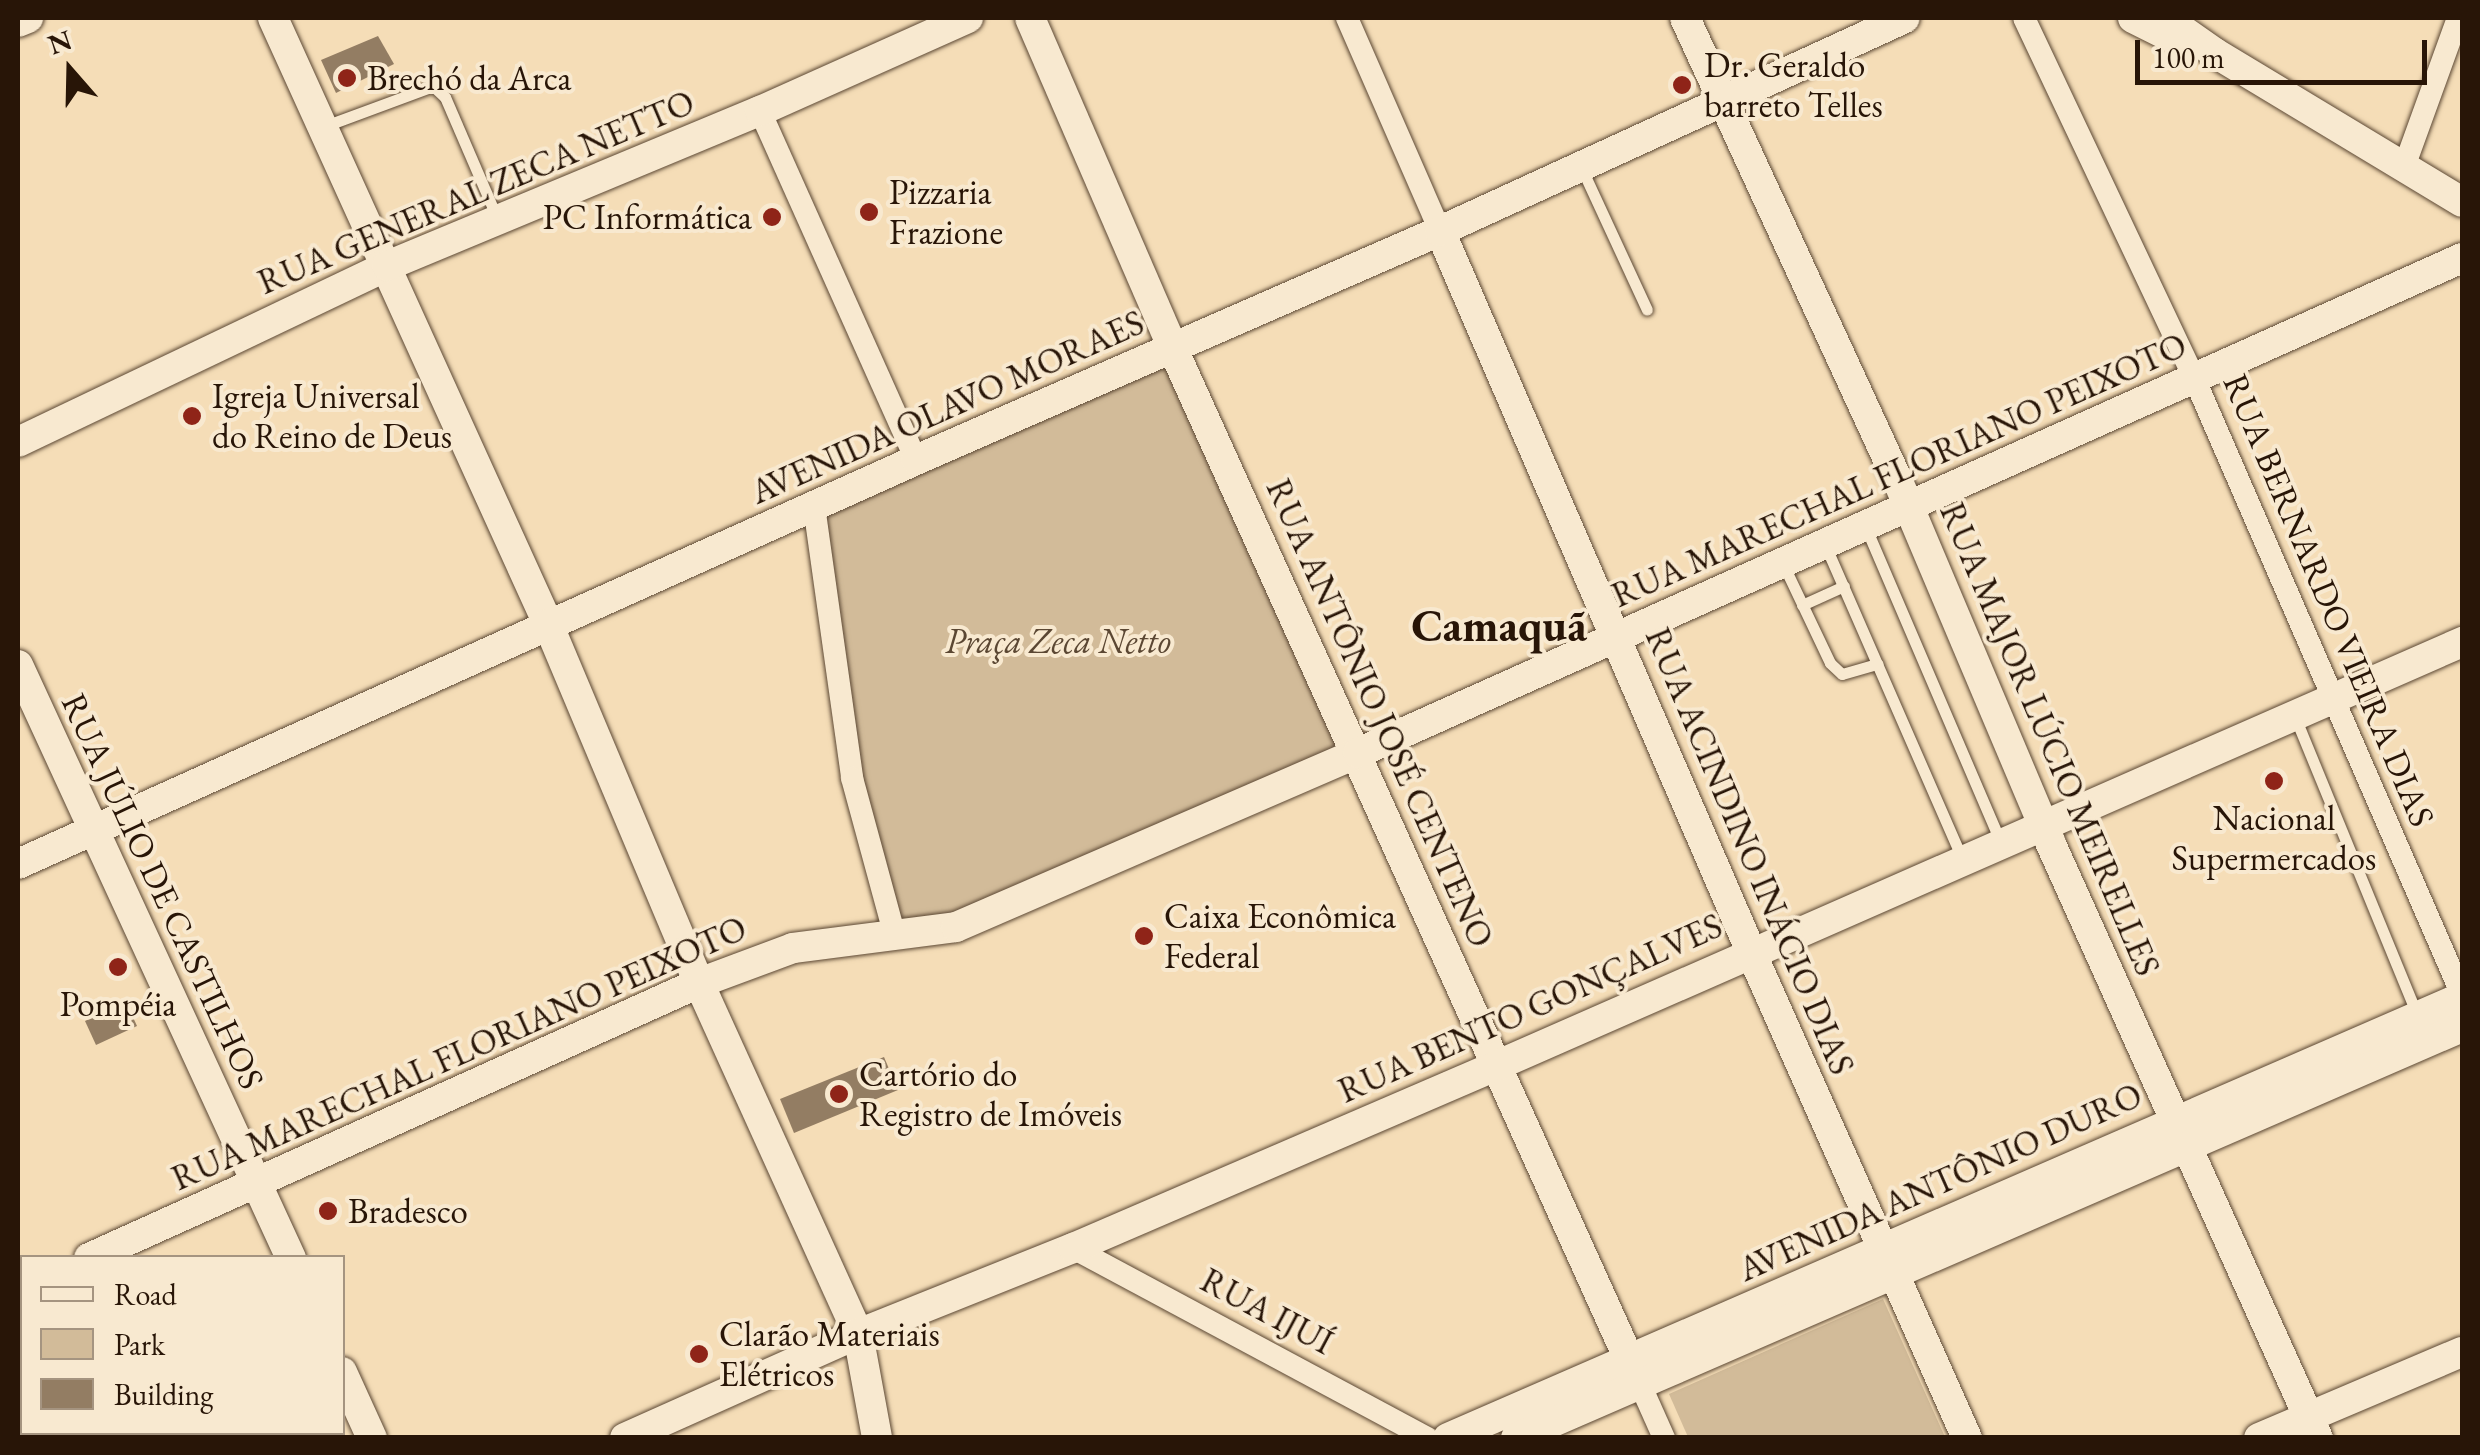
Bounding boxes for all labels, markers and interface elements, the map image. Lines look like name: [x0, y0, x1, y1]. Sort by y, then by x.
north arrow: [20, 20, 120, 120]
scale bar: [2140, 20, 2432, 82]
text: N: [43, 21, 77, 63]
text: 100 m: [2152, 38, 2225, 77]
place label: Dr. Geraldo barreto Telles: [1704, 44, 1883, 126]
place label: Brechó da Arca: [367, 57, 571, 99]
marker: Brechó da Arca: [336, 67, 358, 89]
marker: Dr. Geraldo barreto Telles: [1669, 72, 1695, 98]
street label: RUA GENERAL ZECA NETTO: [251, 81, 701, 303]
place label: Pizzaria Frazione: [889, 171, 1003, 253]
place label: PC Informática: [543, 196, 752, 238]
marker: Pizzaria Frazione: [858, 201, 880, 223]
marker: PC Informática: [761, 206, 783, 228]
street label: AVENIDA OLAVO MORAES: [744, 301, 1150, 513]
street label: RUA MARECHAL FLORIANO PEIXOTO: [1605, 324, 2193, 616]
street label: RUA BERNARDO VIEIRA DIAS: [2214, 367, 2444, 833]
place label: Igreja Universal do Reino de Deus: [212, 375, 452, 457]
marker: Igreja Universal do Reino de Deus: [181, 405, 203, 427]
street label: RUA ANTÔNIO JOSÉ CENTENO: [1257, 472, 1503, 954]
street label: RUA MAJOR LÚCIO MEIRELLES: [1931, 496, 2169, 982]
district label: Camaquã: [1411, 599, 1587, 653]
park label: Praça Zeca Netto: [945, 620, 1171, 662]
street label: RUA ACINDINO INÁCIO DIAS: [1637, 621, 1863, 1081]
street label: RUA JÚLIO DE CASTILHOS: [53, 687, 273, 1095]
marker: Nacional Supermercados: [2263, 770, 2285, 792]
place label: Nacional Supermercados: [2172, 797, 2376, 879]
place label: Caixa Econômica Federal: [1164, 895, 1396, 977]
street label: RUA BENTO GONÇALVES: [1332, 904, 1728, 1112]
street label: RUA MARECHAL FLORIANO PEIXOTO: [165, 907, 753, 1199]
marker: Caixa Econômica Federal: [1133, 925, 1155, 947]
marker: Pompéia: [107, 956, 129, 978]
place label: Pompéia: [60, 983, 176, 1025]
place label: Cartório do Registro de Imóveis: [859, 1053, 1122, 1135]
street label: AVENIDA ANTÔNIO DURO: [1732, 1074, 2148, 1290]
marker: Cartório do Registro de Imóveis: [828, 1083, 850, 1105]
place label: Bradesco: [348, 1190, 468, 1232]
marker: Bradesco: [317, 1200, 339, 1222]
legend: [20, 1255, 345, 1435]
street label: RUA IJUÍ: [1194, 1259, 1340, 1363]
text: Road: [114, 1275, 177, 1314]
place label: Clarão Materiais Elétricos: [719, 1313, 940, 1395]
text: Park: [114, 1325, 165, 1364]
marker: Clarão Materiais Elétricos: [688, 1343, 710, 1365]
text: Building: [114, 1375, 213, 1414]

